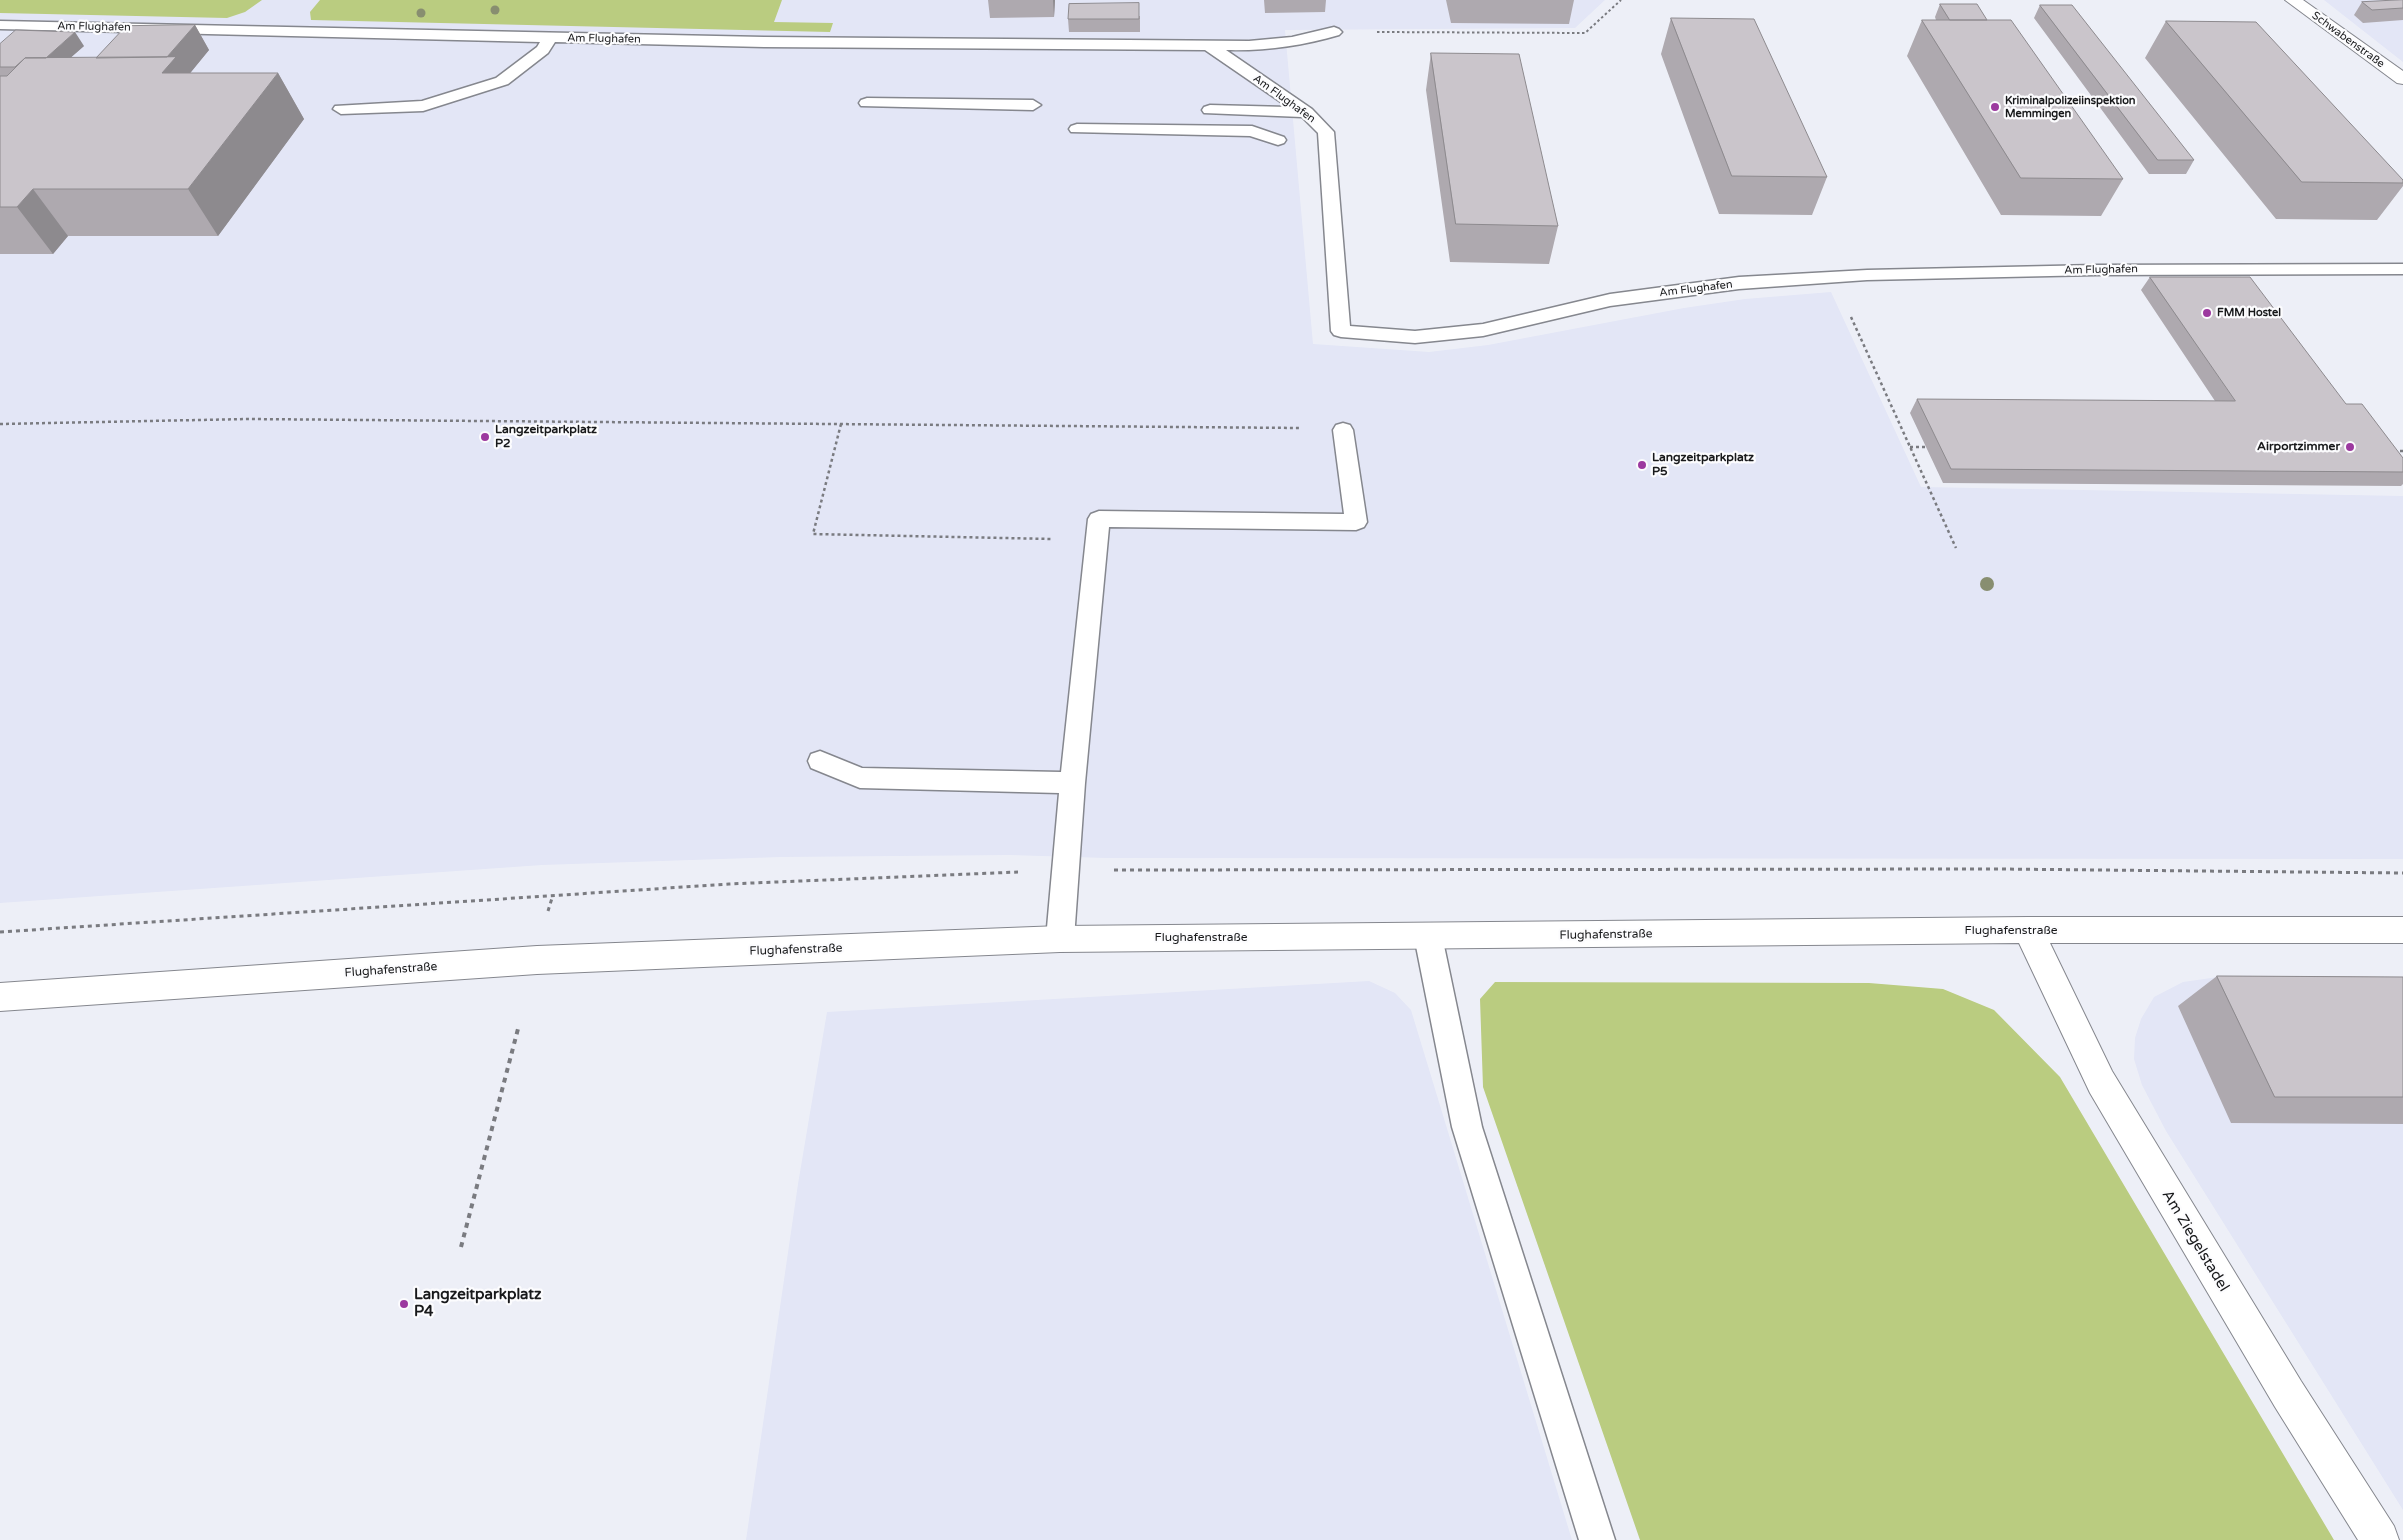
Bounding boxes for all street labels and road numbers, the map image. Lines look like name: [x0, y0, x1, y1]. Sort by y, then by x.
street label: Schwabenstraße: [2309, 9, 2387, 71]
street label: Am Flughafen: [57, 20, 131, 34]
street label: Am Flughafen: [567, 32, 641, 46]
street label: Am Flughafen: [1250, 72, 1318, 126]
street label: Am Flughafen: [2064, 263, 2138, 277]
street label: Am Flughafen: [1659, 278, 1733, 300]
street label: Flughafenstraße: [1964, 924, 2058, 938]
street label: Flughafenstraße: [1559, 927, 1653, 943]
street label: Flughafenstraße: [1154, 931, 1248, 945]
street label: Flughafenstraße: [749, 941, 843, 959]
street label: Flughafenstraße: [344, 960, 438, 980]
street label: Am Ziegelstadel: [2158, 1187, 2232, 1295]

